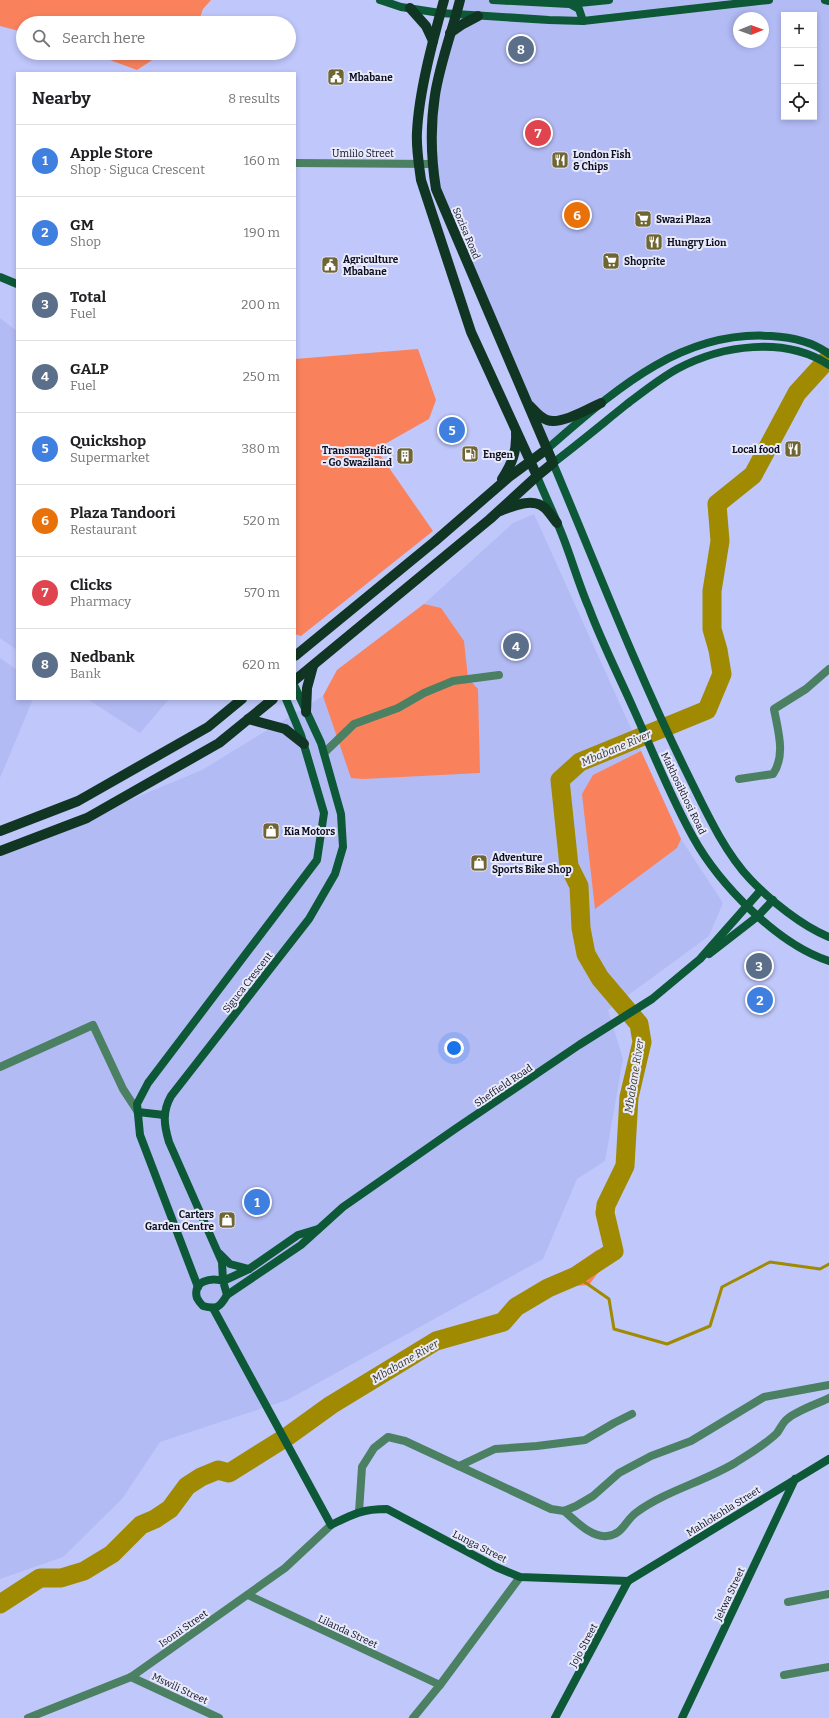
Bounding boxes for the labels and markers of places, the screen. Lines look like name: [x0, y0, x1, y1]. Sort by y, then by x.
pin: 8: [508, 34, 534, 64]
public building icon: Mbabane: [326, 67, 346, 87]
place label: Mbabane: [349, 72, 393, 84]
pin: 7: [525, 118, 551, 148]
place label: London Fish & Chips: [573, 149, 631, 173]
restaurant icon: London Fish & Chips: [550, 150, 570, 170]
pin: 6: [564, 200, 590, 230]
supermarket icon: Swazi Plaza: [633, 209, 653, 229]
place label: Swazi Plaza: [656, 214, 711, 226]
restaurant icon: Hungry Lion: [644, 232, 664, 252]
place label: Hungry Lion: [667, 237, 727, 249]
supermarket icon: Shoprite: [601, 251, 621, 271]
place label: Agriculture Mbabane: [343, 254, 399, 278]
public building icon: Agriculture Mbabane: [320, 255, 340, 275]
place label: Shoprite: [624, 256, 666, 268]
pin: 5: [439, 415, 465, 445]
restaurant icon: Local food: [783, 439, 803, 459]
fuel station icon: Engen: [460, 444, 480, 464]
place label: Local food: [732, 444, 780, 456]
place label: Transmagnific - Go Swaziland: [322, 445, 392, 469]
building icon: Transmagnific - Go Swaziland: [395, 446, 415, 466]
place label: Engen: [483, 449, 513, 461]
pin: 4: [503, 631, 529, 661]
shop icon: Kia Motors: [261, 821, 281, 841]
place label: Kia Motors: [284, 826, 335, 838]
place label: Adventure Sports Bike Shop: [492, 852, 572, 876]
shop icon: Adventure Sports Bike Shop: [469, 853, 489, 873]
pin: 3: [746, 951, 772, 981]
pin: 2: [747, 985, 773, 1015]
pin: 1: [244, 1187, 270, 1217]
place label: Carters Garden Centre: [145, 1209, 215, 1233]
shop icon: Carters Garden Centre: [217, 1210, 237, 1230]

